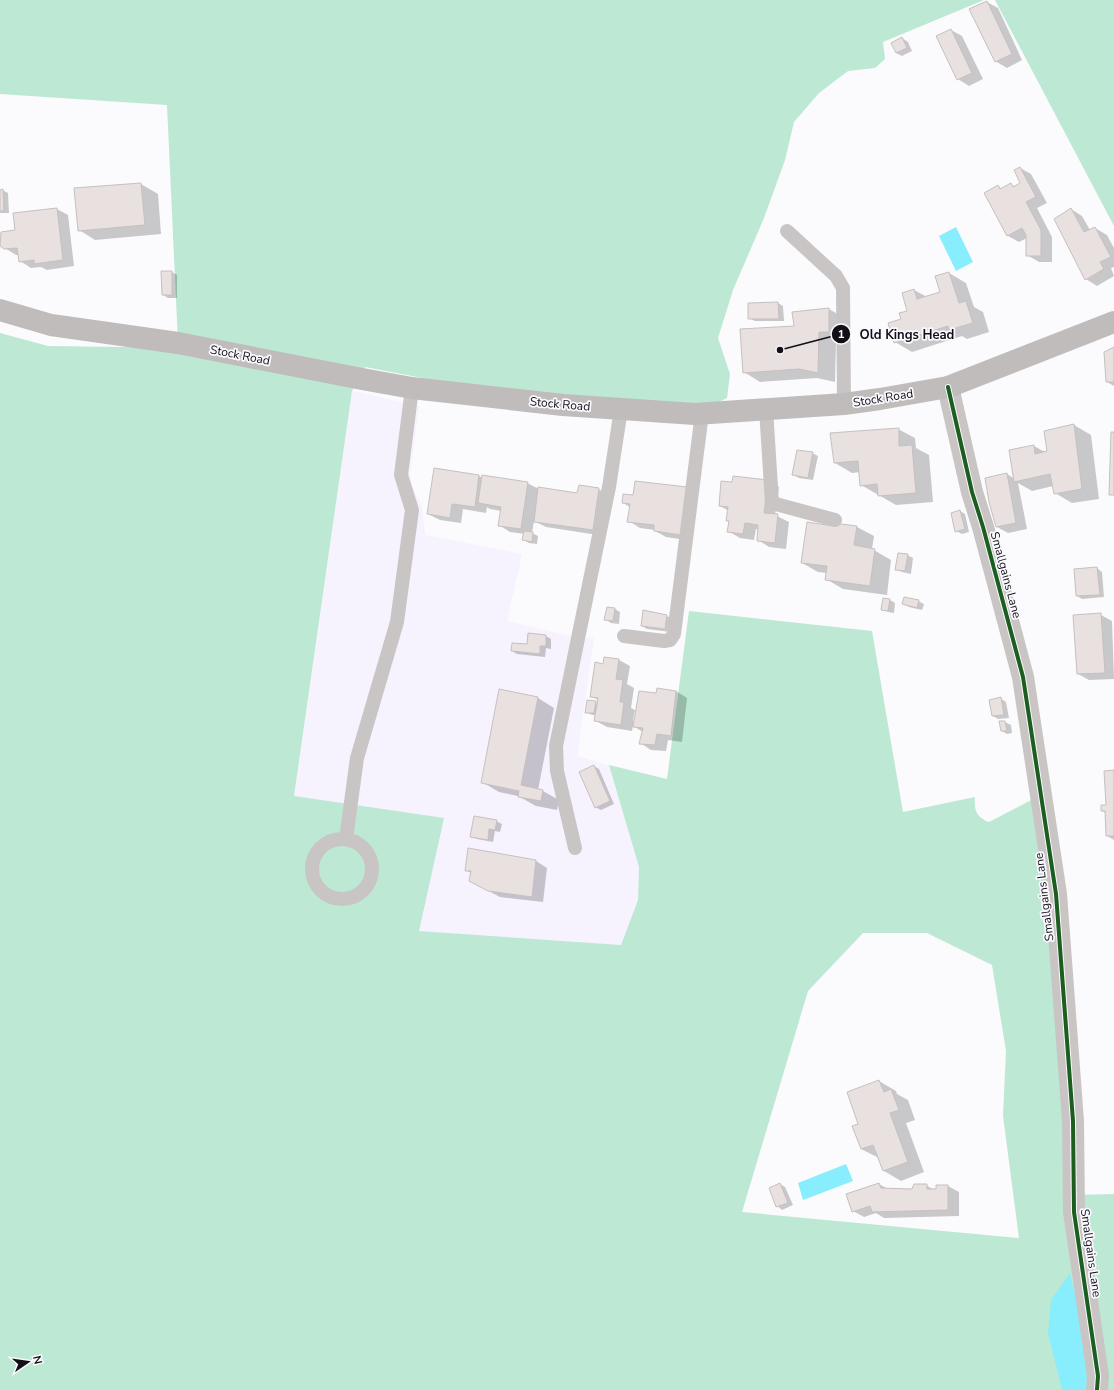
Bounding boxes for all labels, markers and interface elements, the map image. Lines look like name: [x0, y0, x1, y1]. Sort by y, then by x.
callout: Old Kings Head: [831, 322, 962, 347]
text: 1: [837, 326, 845, 342]
text: Old Kings Head: [860, 326, 954, 344]
street label: Stock Road: [209, 341, 271, 369]
street label: Stock Road: [852, 385, 914, 411]
street label: Stock Road: [529, 393, 591, 415]
street label: Smallgains Lane: [987, 530, 1025, 620]
street label: Smallgains Lane: [1031, 852, 1057, 942]
street label: Smallgains Lane: [1077, 1208, 1105, 1298]
north arrow: [8, 1342, 48, 1382]
text: N: [29, 1354, 45, 1366]

